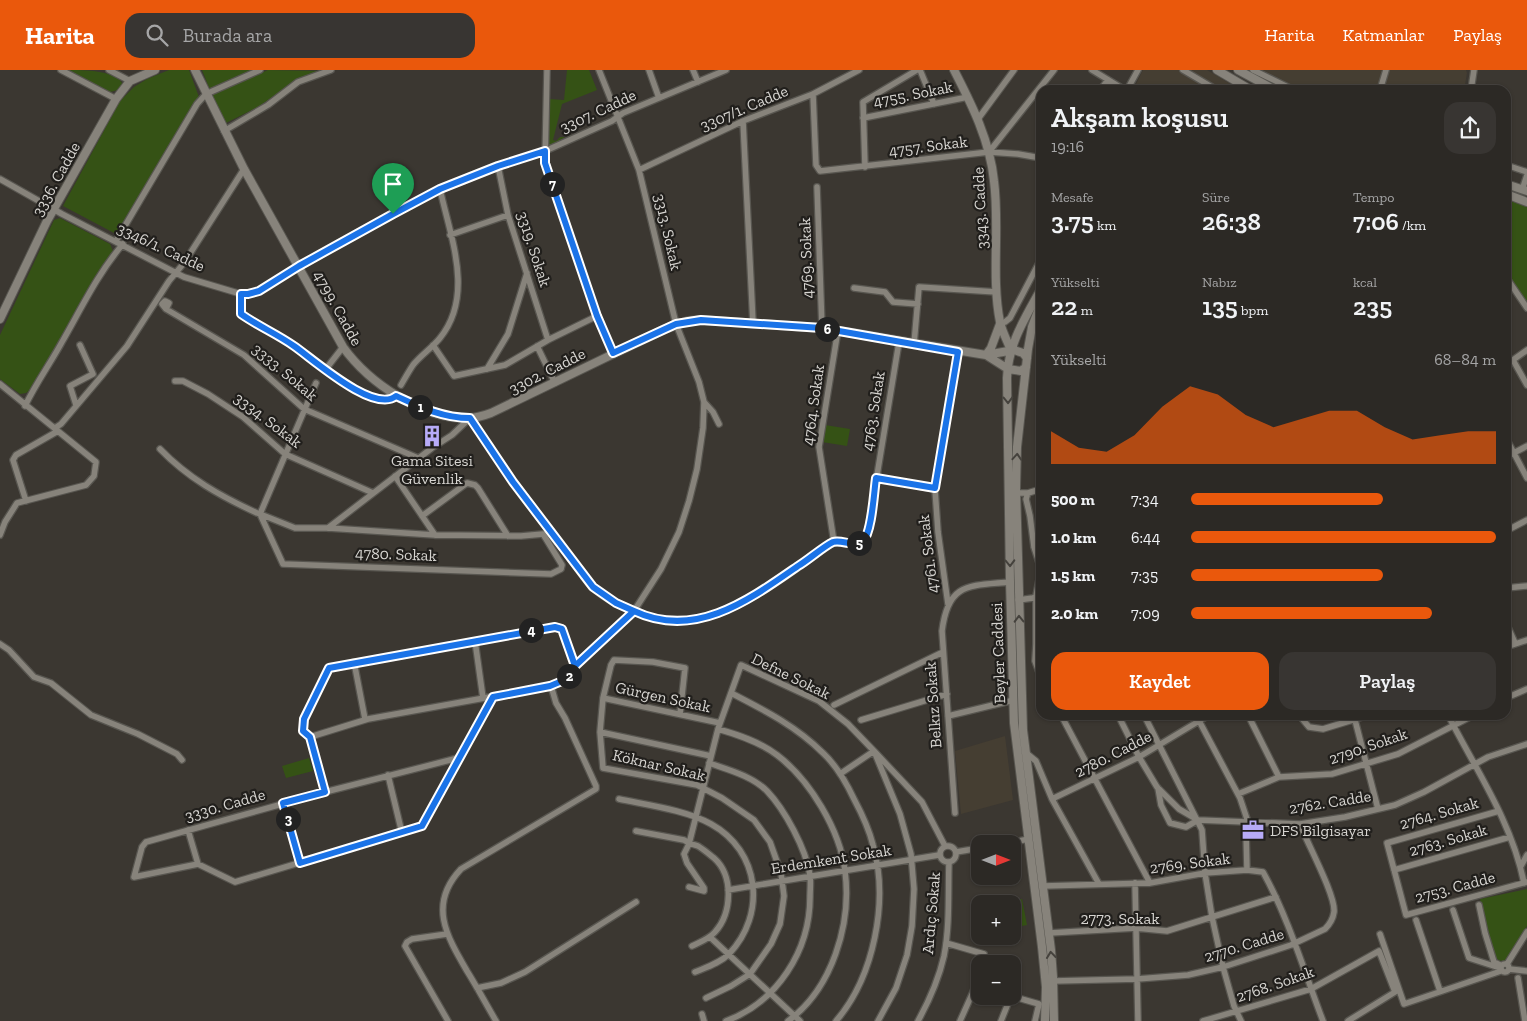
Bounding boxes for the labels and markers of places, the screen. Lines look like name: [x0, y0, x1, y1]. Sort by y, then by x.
pin: [372, 163, 414, 214]
pin: 7: [540, 172, 564, 196]
pin: 6: [814, 316, 840, 342]
pin: 1: [408, 394, 432, 420]
building icon: Gama Sitesi Güvenlik: [419, 423, 445, 449]
place label: Gama Sitesi Güvenlik: [391, 451, 473, 488]
pin: 5: [846, 530, 872, 556]
pin: 4: [518, 618, 544, 642]
pin: 2: [556, 664, 582, 688]
pin: 3: [276, 806, 300, 832]
office icon: DFS Bilgisayar: [1240, 817, 1266, 843]
place label: DFS Bilgisayar: [1270, 821, 1371, 840]

